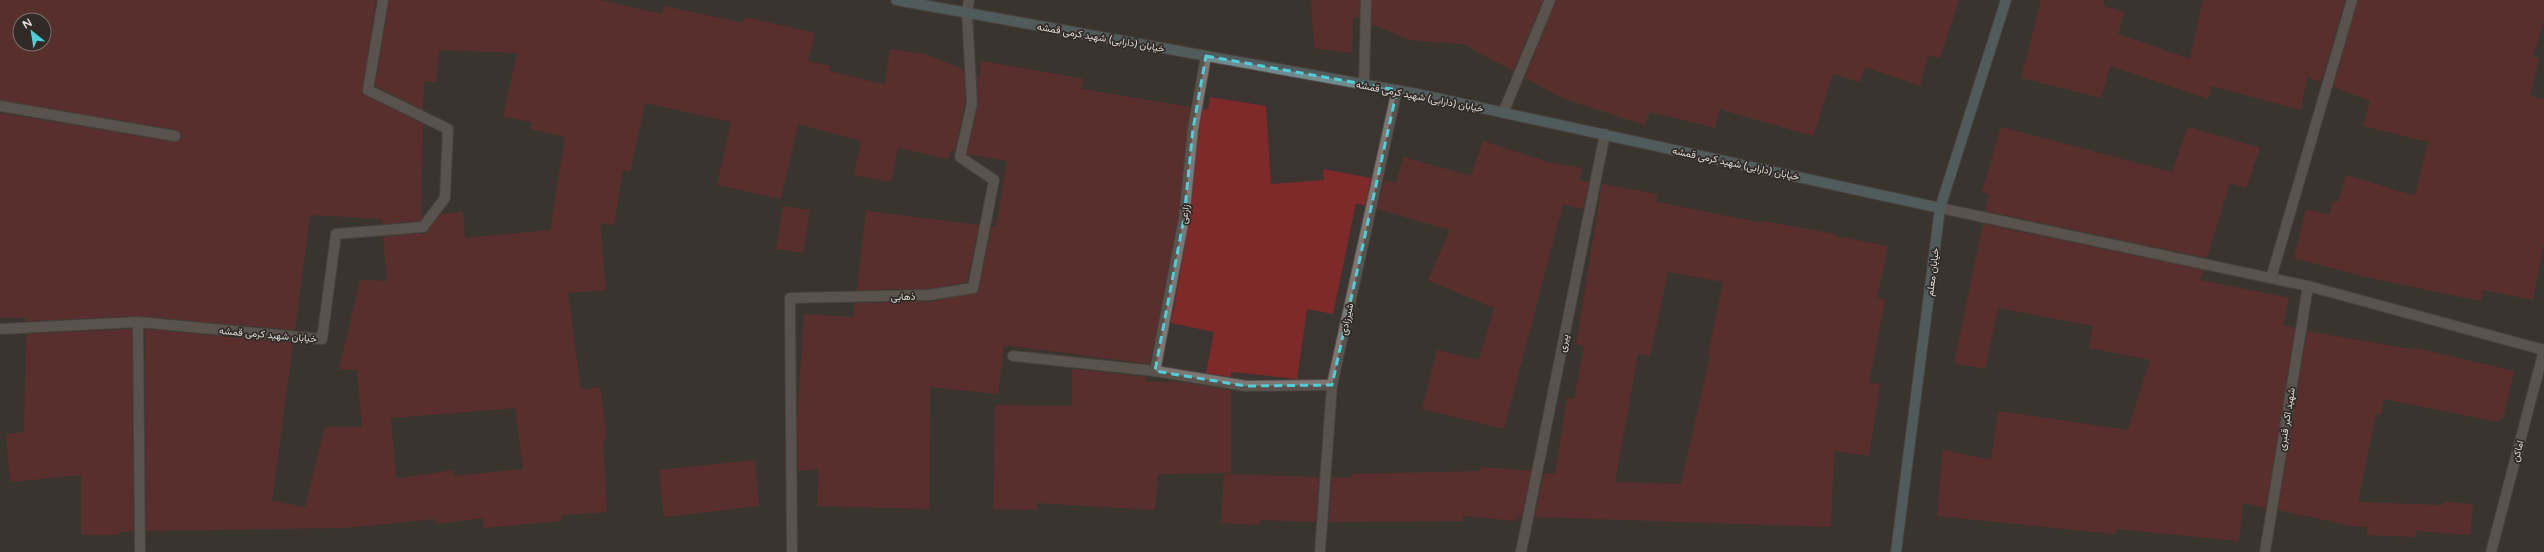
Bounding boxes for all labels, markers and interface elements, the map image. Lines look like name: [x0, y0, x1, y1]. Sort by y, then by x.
north arrow: [12, 12, 52, 52]
text: N: [20, 16, 34, 32]
street label: خیابان (دارابی) شهید کرمی قمشه: [1036, 21, 1166, 55]
street label: خیابان (دارابی) شهید کرمی قمشه: [1355, 79, 1485, 115]
street label: خیابان (دارابی) شهید کرمی قمشه: [1671, 145, 1801, 183]
street label: زارعی: [1178, 204, 1192, 225]
street label: خیابان معلم: [1924, 247, 1942, 297]
street label: ذهابی: [891, 291, 916, 303]
street label: شیرزادی: [1338, 302, 1356, 336]
street label: خیابان شهید کرمی قمشه: [218, 325, 318, 345]
street label: پیری: [1556, 333, 1573, 354]
street label: شهید اکبر قنبری: [2276, 387, 2298, 451]
street label: اماکن: [2509, 439, 2527, 463]

